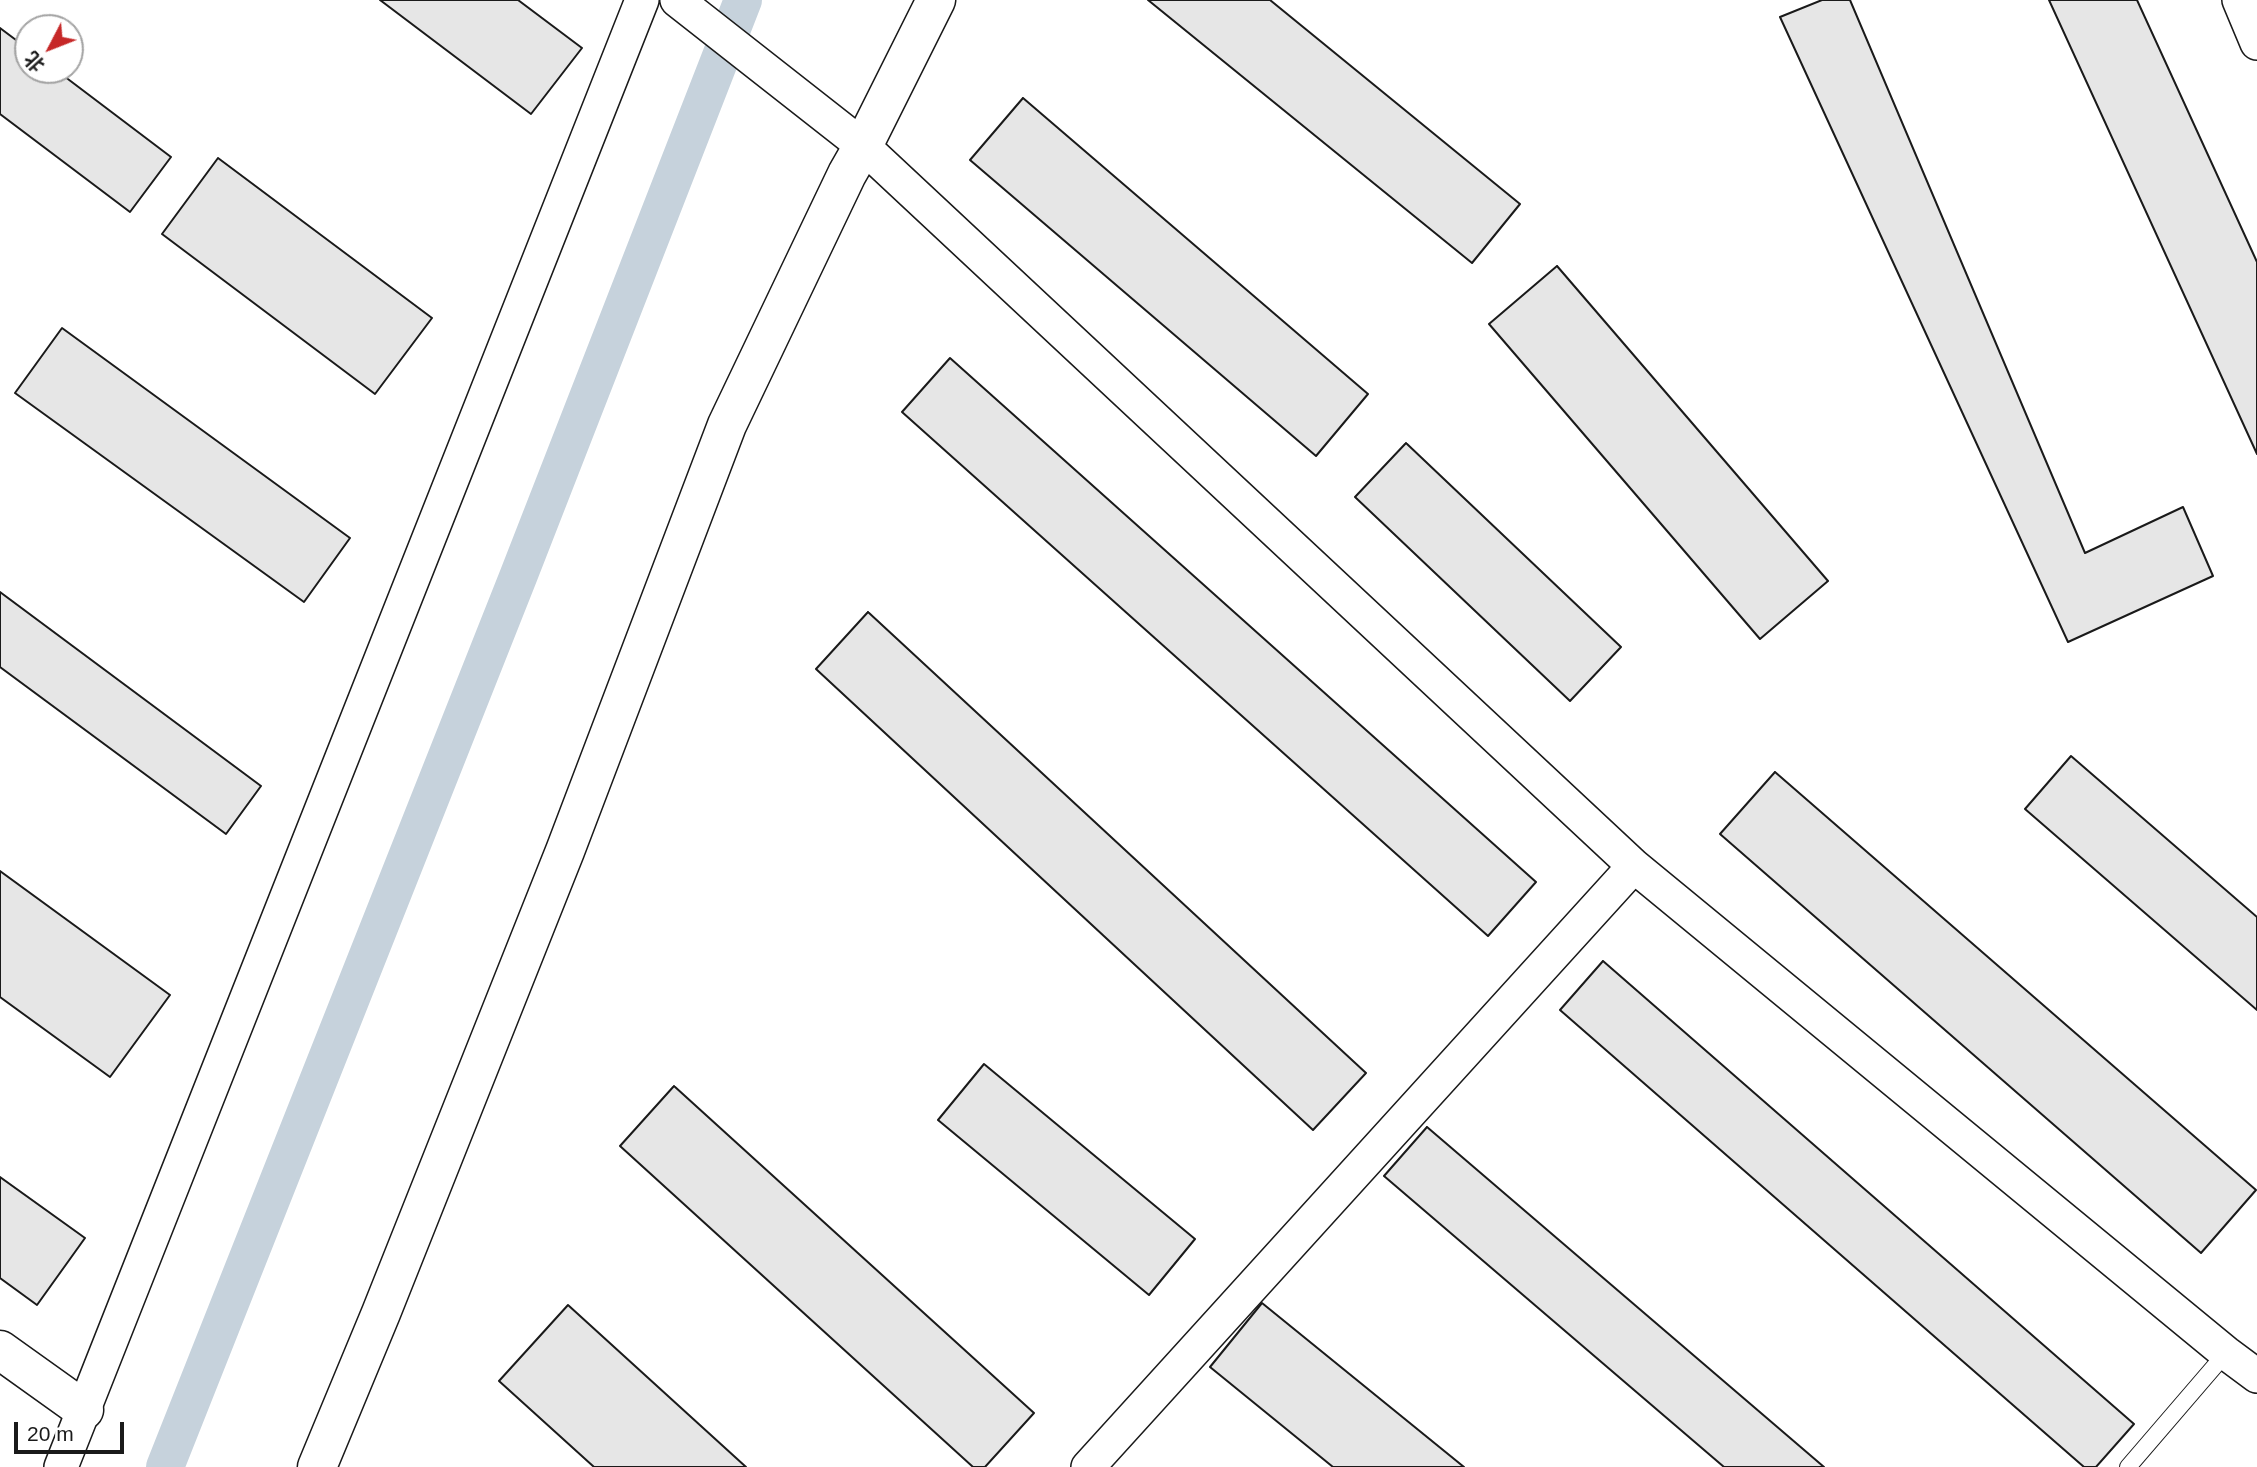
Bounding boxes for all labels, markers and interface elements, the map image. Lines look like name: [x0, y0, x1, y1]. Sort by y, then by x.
north arrow: [14, 14, 84, 84]
text: 北: [20, 48, 49, 76]
scale bar: [18, 1408, 128, 1452]
text: 20 m: [27, 1422, 74, 1445]

